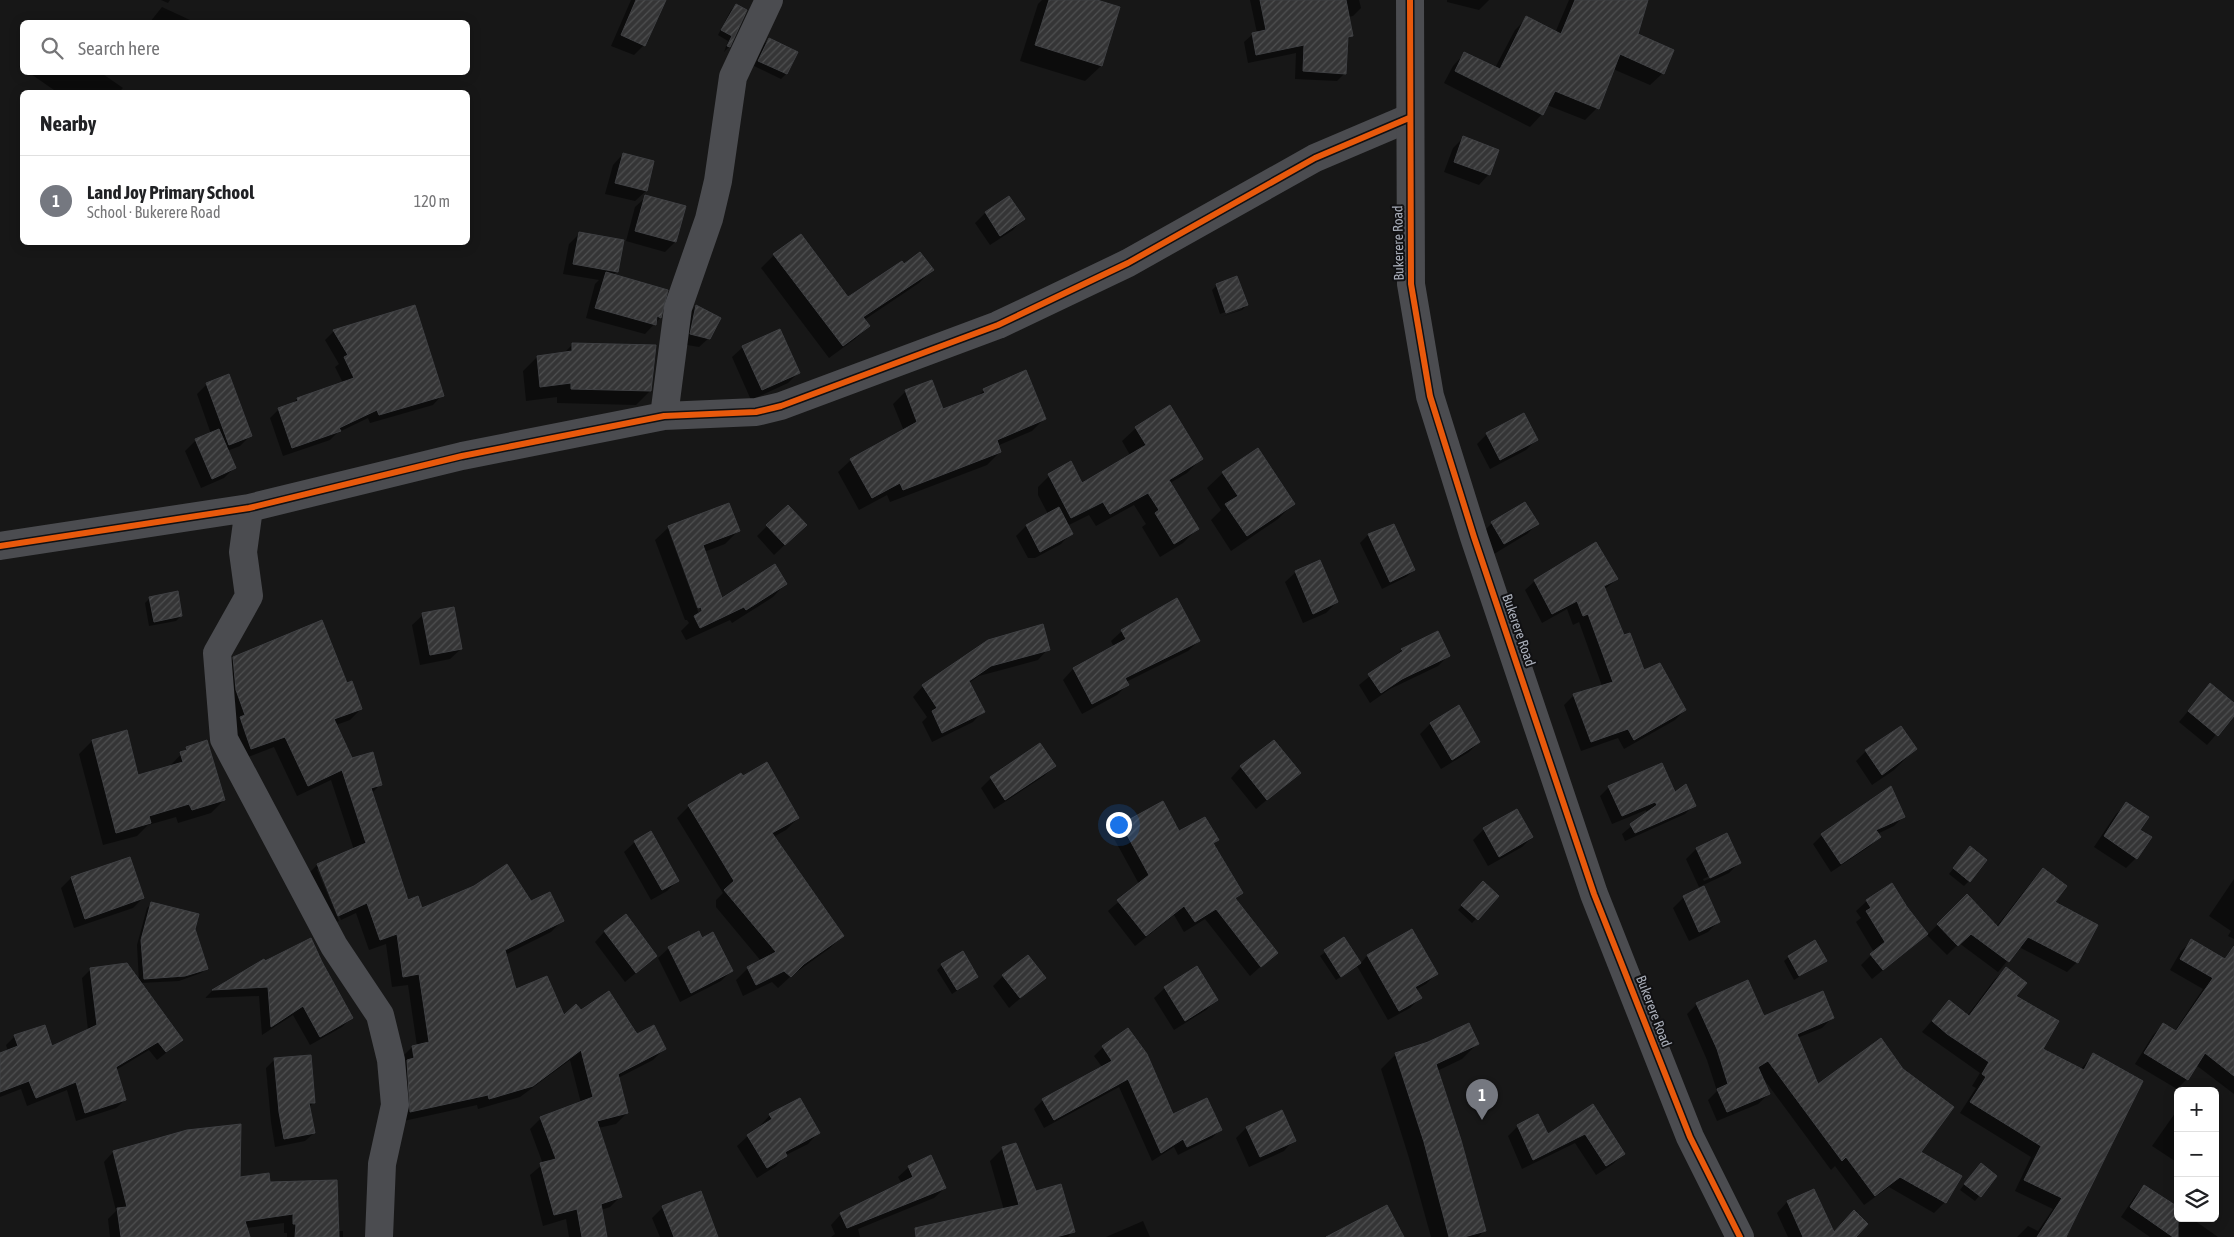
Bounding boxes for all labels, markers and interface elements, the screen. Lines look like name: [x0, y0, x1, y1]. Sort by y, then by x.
search box: [20, 20, 470, 75]
icon: search: [38, 34, 66, 62]
text: Search here: [78, 37, 160, 59]
text: Nearby: [40, 111, 96, 135]
text: Land Joy Primary School: [87, 181, 254, 203]
text: 1: [52, 192, 60, 210]
text: 120 m: [414, 192, 450, 210]
text: School · Bukerere Road: [87, 203, 221, 221]
street label: Bukerere Road: [1389, 205, 1407, 281]
street label: Bukerere Road: [1499, 592, 1539, 668]
your location: [1106, 812, 1132, 838]
street label: Bukerere Road: [1633, 973, 1675, 1049]
pin: 1: [1466, 1079, 1498, 1120]
map controls: [2174, 1087, 2219, 1222]
button: +: [2174, 1087, 2219, 1132]
button: −: [2174, 1132, 2219, 1177]
button: layers: [2174, 1177, 2219, 1222]

